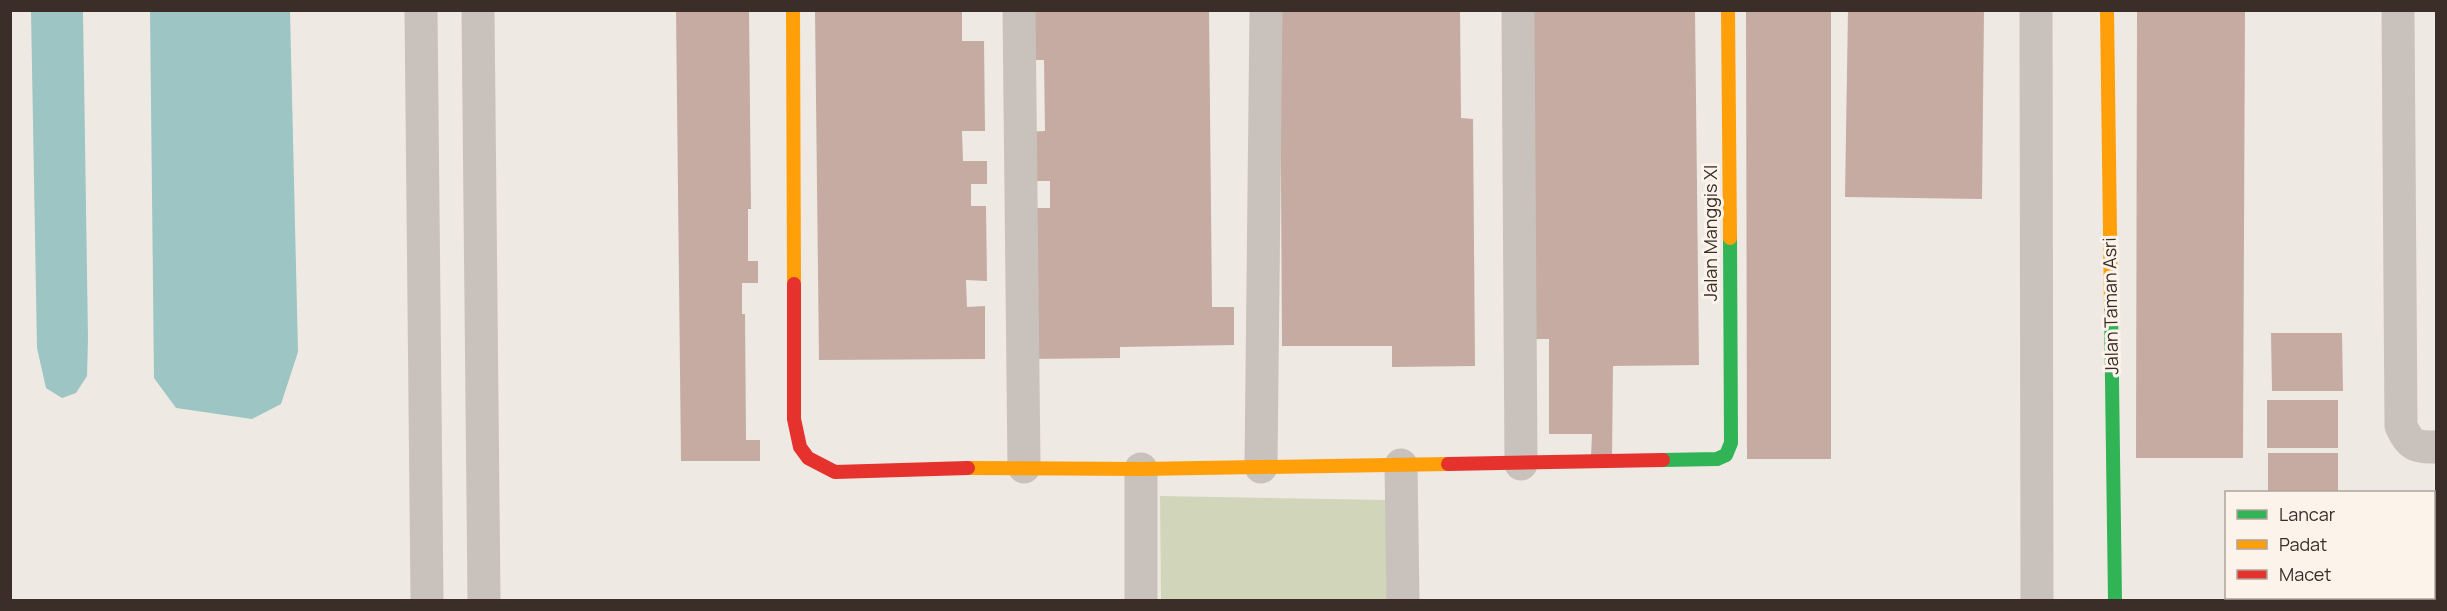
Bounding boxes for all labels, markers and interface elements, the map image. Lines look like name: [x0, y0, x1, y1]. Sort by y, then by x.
street label: Jalan Manggis XI: [1698, 165, 1722, 301]
street label: Jalan Taman Asri: [2097, 237, 2123, 375]
legend: [2225, 491, 2435, 599]
text: Lancar: [2279, 502, 2336, 526]
text: Padat: [2279, 532, 2327, 556]
text: Macet: [2279, 562, 2332, 586]

